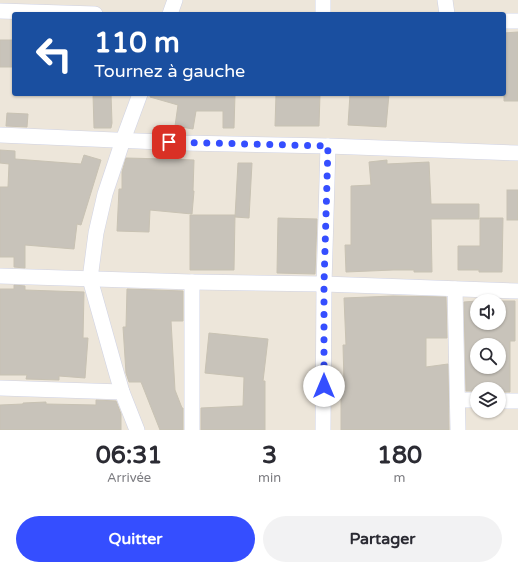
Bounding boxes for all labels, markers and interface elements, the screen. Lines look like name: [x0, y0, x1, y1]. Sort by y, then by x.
text: 110 m: [94, 26, 180, 60]
icon: left: [28, 28, 80, 80]
text: Tournez à gauche: [94, 60, 245, 82]
pin: [152, 125, 186, 159]
icon: arrive: [158, 131, 180, 153]
map controls: [470, 294, 506, 418]
button: sound: [470, 294, 506, 330]
button: search: [470, 338, 506, 374]
position arrow: [303, 365, 345, 407]
button: layers: [470, 382, 506, 418]
text: 06:31: [96, 441, 162, 470]
text: 3: [262, 441, 277, 470]
text: 180: [377, 441, 422, 470]
text: Arrivée: [107, 470, 151, 486]
text: min: [258, 470, 281, 486]
text: m: [394, 470, 406, 486]
button: Quitter: [16, 516, 255, 562]
button: Partager: [263, 516, 502, 562]

